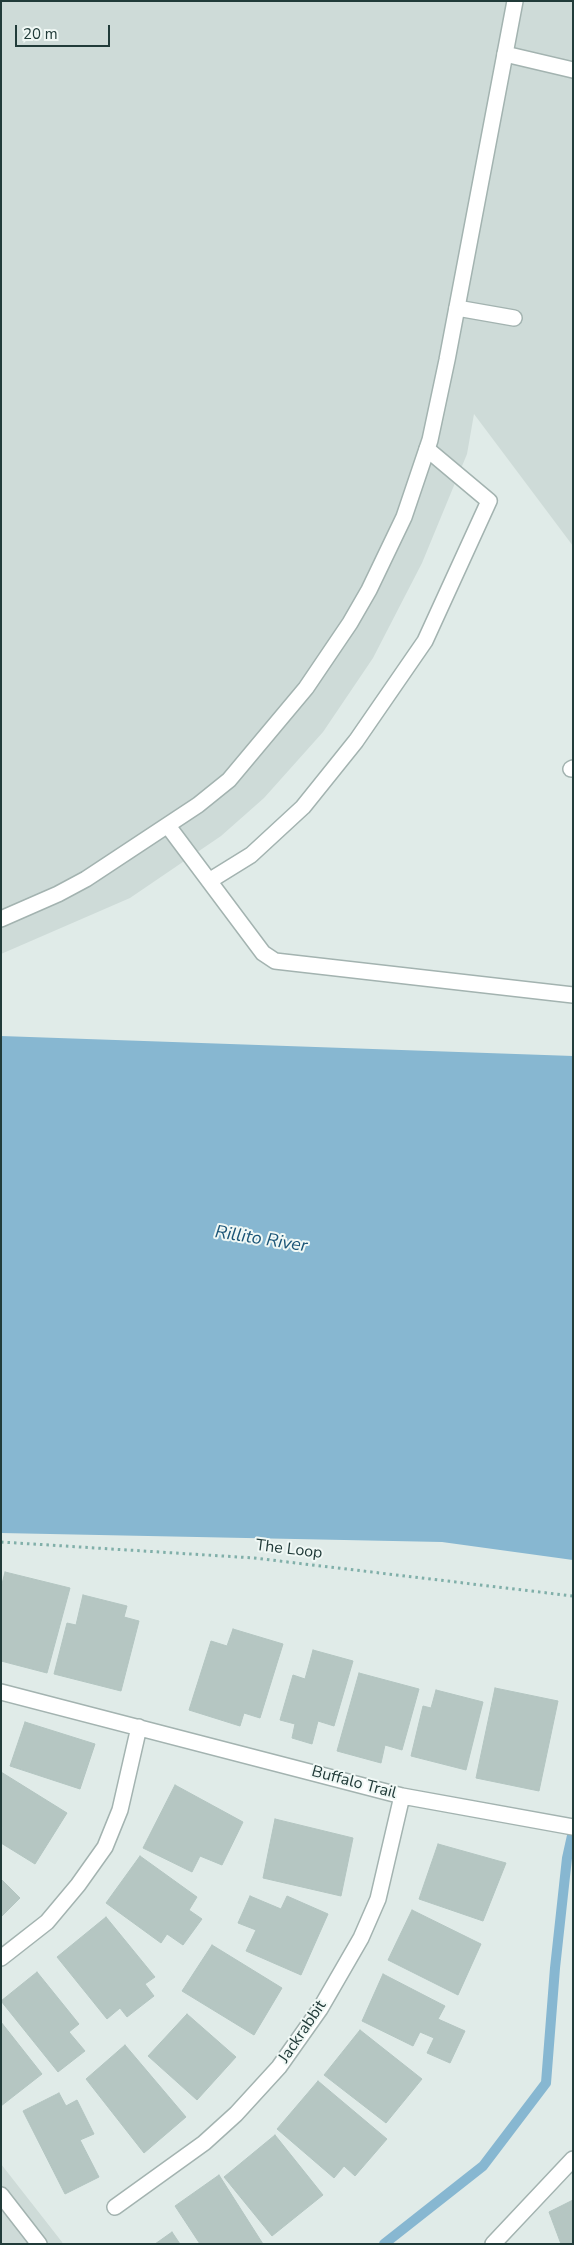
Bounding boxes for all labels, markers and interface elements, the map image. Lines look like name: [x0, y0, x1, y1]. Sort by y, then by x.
scale bar: [18, 15, 112, 47]
text: 20 m: [23, 24, 58, 44]
water label: Rillito River: [213, 1222, 309, 1258]
street label: The Loop: [255, 1536, 323, 1564]
street label: Buffalo Trail: [309, 1762, 399, 1804]
street label: Jackrabbit: [275, 1997, 331, 2067]

